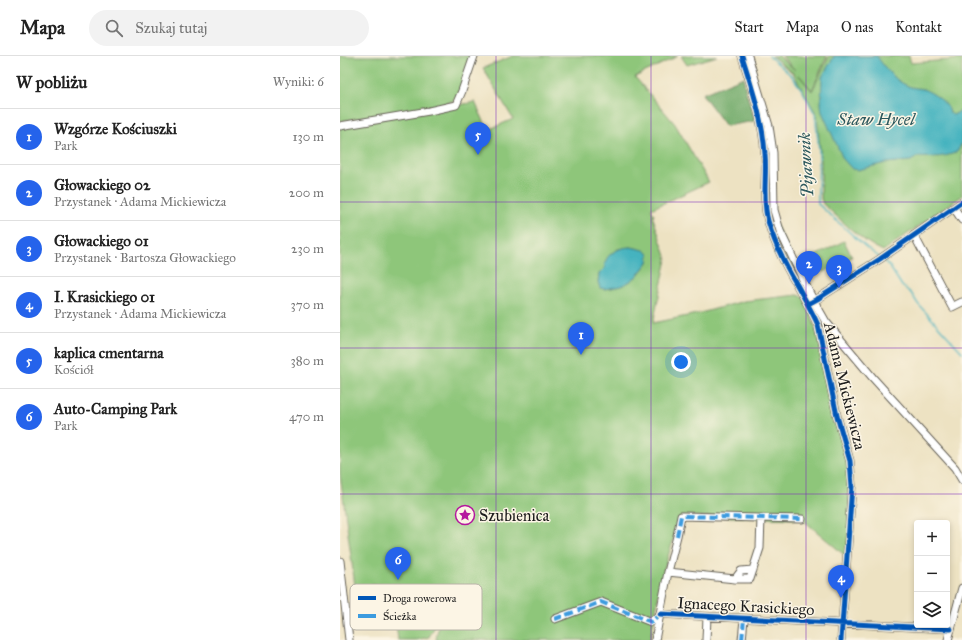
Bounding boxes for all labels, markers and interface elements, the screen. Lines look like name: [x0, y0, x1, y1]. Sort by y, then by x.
search box: [89, 10, 369, 46]
text: Mapa: [20, 16, 65, 39]
icon: search: [103, 17, 125, 39]
text: Szukaj tutaj: [135, 19, 208, 37]
text: Start: [735, 19, 764, 36]
text: Mapa: [786, 19, 819, 36]
text: O nas: [841, 19, 873, 36]
text: Kontakt: [895, 19, 942, 36]
text: W pobliżu: [16, 72, 87, 93]
text: Wyniki: 6: [273, 74, 324, 90]
water label: Staw Hycel: [836, 109, 916, 130]
text: Wzgórze Kościuszki: [54, 120, 177, 138]
pin: 5: [465, 122, 491, 155]
text: 1: [26, 129, 32, 145]
text: 130 m: [292, 129, 324, 145]
water label: Pijawnik: [794, 131, 818, 198]
text: Park: [54, 138, 78, 154]
text: Głowackiego 02: [54, 176, 150, 194]
text: 2: [26, 185, 32, 201]
text: 200 m: [289, 185, 324, 201]
text: Przystanek · Adama Mickiewicza: [54, 194, 226, 210]
text: Głowackiego 01: [54, 232, 149, 250]
text: 3: [26, 241, 32, 257]
text: 230 m: [291, 241, 324, 257]
text: Przystanek · Bartosza Głowackiego: [54, 250, 236, 266]
pin: 2: [796, 251, 822, 284]
pin: 3: [826, 255, 852, 288]
text: I. Krasickiego 01: [54, 288, 155, 306]
text: 4: [25, 297, 33, 313]
text: 370 m: [291, 297, 324, 313]
text: Przystanek · Adama Mickiewicza: [54, 306, 226, 322]
street label: Adama Mickiewicza: [820, 319, 870, 452]
pin: 1: [568, 322, 594, 355]
text: kaplica cmentarna: [54, 344, 164, 362]
your location: [671, 352, 691, 372]
text: 5: [26, 353, 32, 369]
text: 380 m: [291, 353, 324, 369]
text: Kościół: [54, 362, 94, 378]
text: Auto-Camping Park: [54, 400, 177, 418]
text: 6: [26, 409, 32, 425]
text: 470 m: [289, 409, 324, 425]
text: Park: [54, 418, 78, 434]
place icon: Szubienica: [454, 504, 476, 526]
place label: Szubienica: [479, 506, 550, 525]
map controls: [914, 520, 950, 628]
button: +: [914, 520, 950, 556]
pin: 6: [385, 547, 411, 580]
button: −: [914, 556, 950, 592]
pin: 4: [828, 565, 854, 598]
legend: [350, 584, 482, 630]
text: Droga rowerowa: [383, 592, 457, 605]
button: layers: [914, 592, 950, 628]
street label: Ignacego Krasickiego: [677, 593, 815, 620]
text: Ścieżka: [383, 609, 417, 623]

